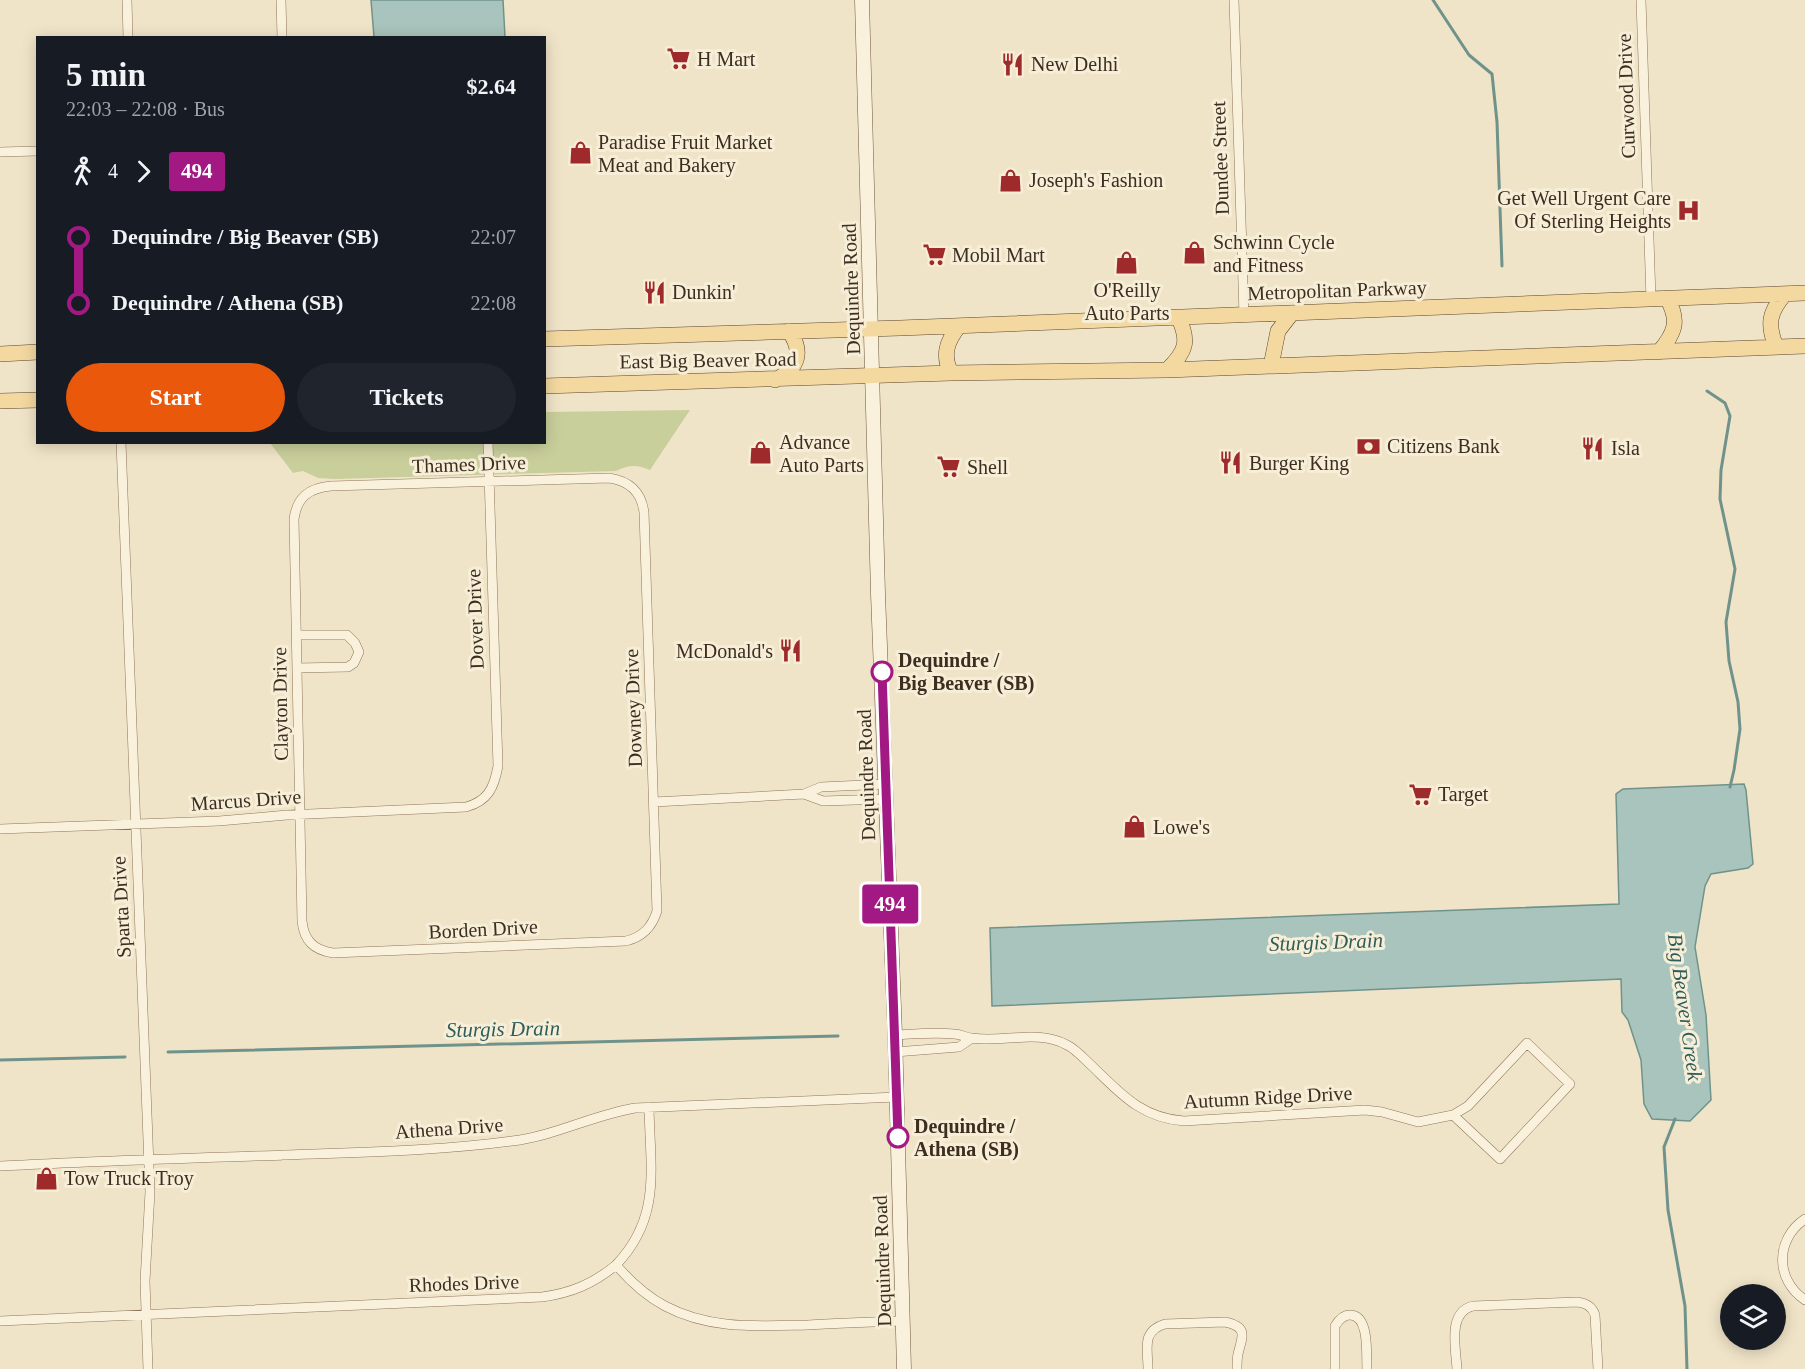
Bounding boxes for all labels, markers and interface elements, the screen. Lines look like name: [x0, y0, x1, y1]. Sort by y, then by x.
street label: Curwood Drive: [1613, 33, 1639, 159]
supermarket icon: H Mart: [666, 46, 692, 72]
place label: H Mart: [697, 48, 756, 70]
restaurant icon: New Delhi: [1000, 51, 1026, 77]
place label: New Delhi: [1031, 53, 1119, 75]
text: 5 min: [66, 57, 146, 93]
text: $2.64: [467, 74, 516, 99]
text: 22:03 – 22:08 · Bus: [66, 98, 225, 120]
street label: Dundee Street: [1207, 100, 1233, 215]
place label: Paradise Fruit Market Meat and Bakery: [598, 131, 773, 177]
shop icon: Paradise Fruit Market Meat and Bakery: [567, 140, 593, 166]
icon: walk: [66, 155, 99, 188]
icon: forward: [127, 155, 160, 188]
text: 494: [181, 159, 213, 183]
text: 4: [108, 160, 118, 182]
shop icon: Joseph's Fashion: [998, 167, 1024, 193]
place label: Joseph's Fashion: [1029, 169, 1163, 192]
place label: Get Well Urgent Care Of Sterling Heights: [1497, 187, 1671, 233]
hospital icon: Get Well Urgent Care Of Sterling Heights: [1676, 197, 1702, 223]
street label: Dequindre Road: [838, 223, 865, 355]
text: Dequindre / Big Beaver (SB): [112, 224, 379, 249]
text: 22:07: [470, 226, 516, 248]
place label: Schwinn Cycle and Fitness: [1213, 231, 1335, 276]
shop icon: Schwinn Cycle and Fitness: [1182, 240, 1208, 266]
supermarket icon: Mobil Mart: [921, 242, 947, 268]
place label: Mobil Mart: [952, 244, 1045, 266]
shop icon: O'Reilly Auto Parts: [1114, 250, 1140, 276]
street label: Metropolitan Parkway: [1247, 276, 1427, 305]
restaurant icon: Dunkin': [641, 279, 667, 305]
place label: O'Reilly Auto Parts: [1085, 279, 1170, 324]
place label: Dunkin': [672, 281, 736, 303]
text: Dequindre / Athena (SB): [112, 290, 343, 315]
text: 22:08: [470, 292, 516, 314]
street label: East Big Beaver Road: [619, 347, 797, 374]
button: Start: [66, 363, 285, 432]
button: Tickets: [297, 363, 516, 432]
place label: Advance Auto Parts: [779, 431, 864, 476]
bank icon: Citizens Bank: [1356, 433, 1382, 459]
place label: Citizens Bank: [1387, 435, 1500, 457]
restaurant icon: Isla: [1580, 435, 1606, 461]
place label: Isla: [1611, 437, 1640, 459]
shop icon: Advance Auto Parts: [748, 440, 774, 466]
restaurant icon: Burger King: [1218, 450, 1244, 476]
street label: Thames Drive: [412, 451, 526, 477]
place label: Burger King: [1249, 452, 1349, 475]
supermarket icon: Shell: [936, 454, 962, 480]
place label: Shell: [967, 456, 1009, 478]
street label: Dover Drive: [462, 568, 488, 670]
restaurant icon: McDonald's: [778, 638, 804, 664]
place label: McDonald's: [676, 640, 773, 662]
street label: Clayton Drive: [268, 647, 293, 761]
street label: Downey Drive: [620, 648, 647, 768]
place label: Dequindre / Big Beaver (SB): [898, 649, 1034, 695]
marker: Dequindre / Big Beaver (SB): [871, 661, 893, 683]
street label: Dequindre Road: [853, 709, 880, 841]
supermarket icon: Target: [1407, 781, 1433, 807]
place label: Target: [1438, 783, 1489, 806]
street label: Marcus Drive: [190, 785, 302, 815]
shop icon: Lowe's: [1122, 814, 1148, 840]
place label: Lowe's: [1153, 816, 1210, 838]
street label: Sparta Drive: [107, 856, 136, 958]
line badge: 494: [856, 884, 924, 924]
text: 494: [874, 892, 906, 916]
street label: Borden Drive: [428, 915, 538, 943]
water label: Sturgis Drain: [1269, 928, 1383, 956]
water label: Big Beaver Creek: [1663, 932, 1707, 1083]
water label: Sturgis Drain: [446, 1016, 560, 1042]
street label: Autumn Ridge Drive: [1183, 1082, 1353, 1113]
street label: Athena Drive: [394, 1113, 504, 1143]
place label: Dequindre / Athena (SB): [914, 1115, 1019, 1161]
marker: Dequindre / Athena (SB): [887, 1126, 909, 1148]
shop icon: Tow Truck Troy: [33, 1165, 59, 1191]
place label: Tow Truck Troy: [64, 1167, 194, 1190]
street label: Dequindre Road: [869, 1195, 896, 1327]
street label: Rhodes Drive: [408, 1270, 520, 1296]
map controls: [1720, 1284, 1786, 1350]
button: layers: [1720, 1284, 1786, 1350]

